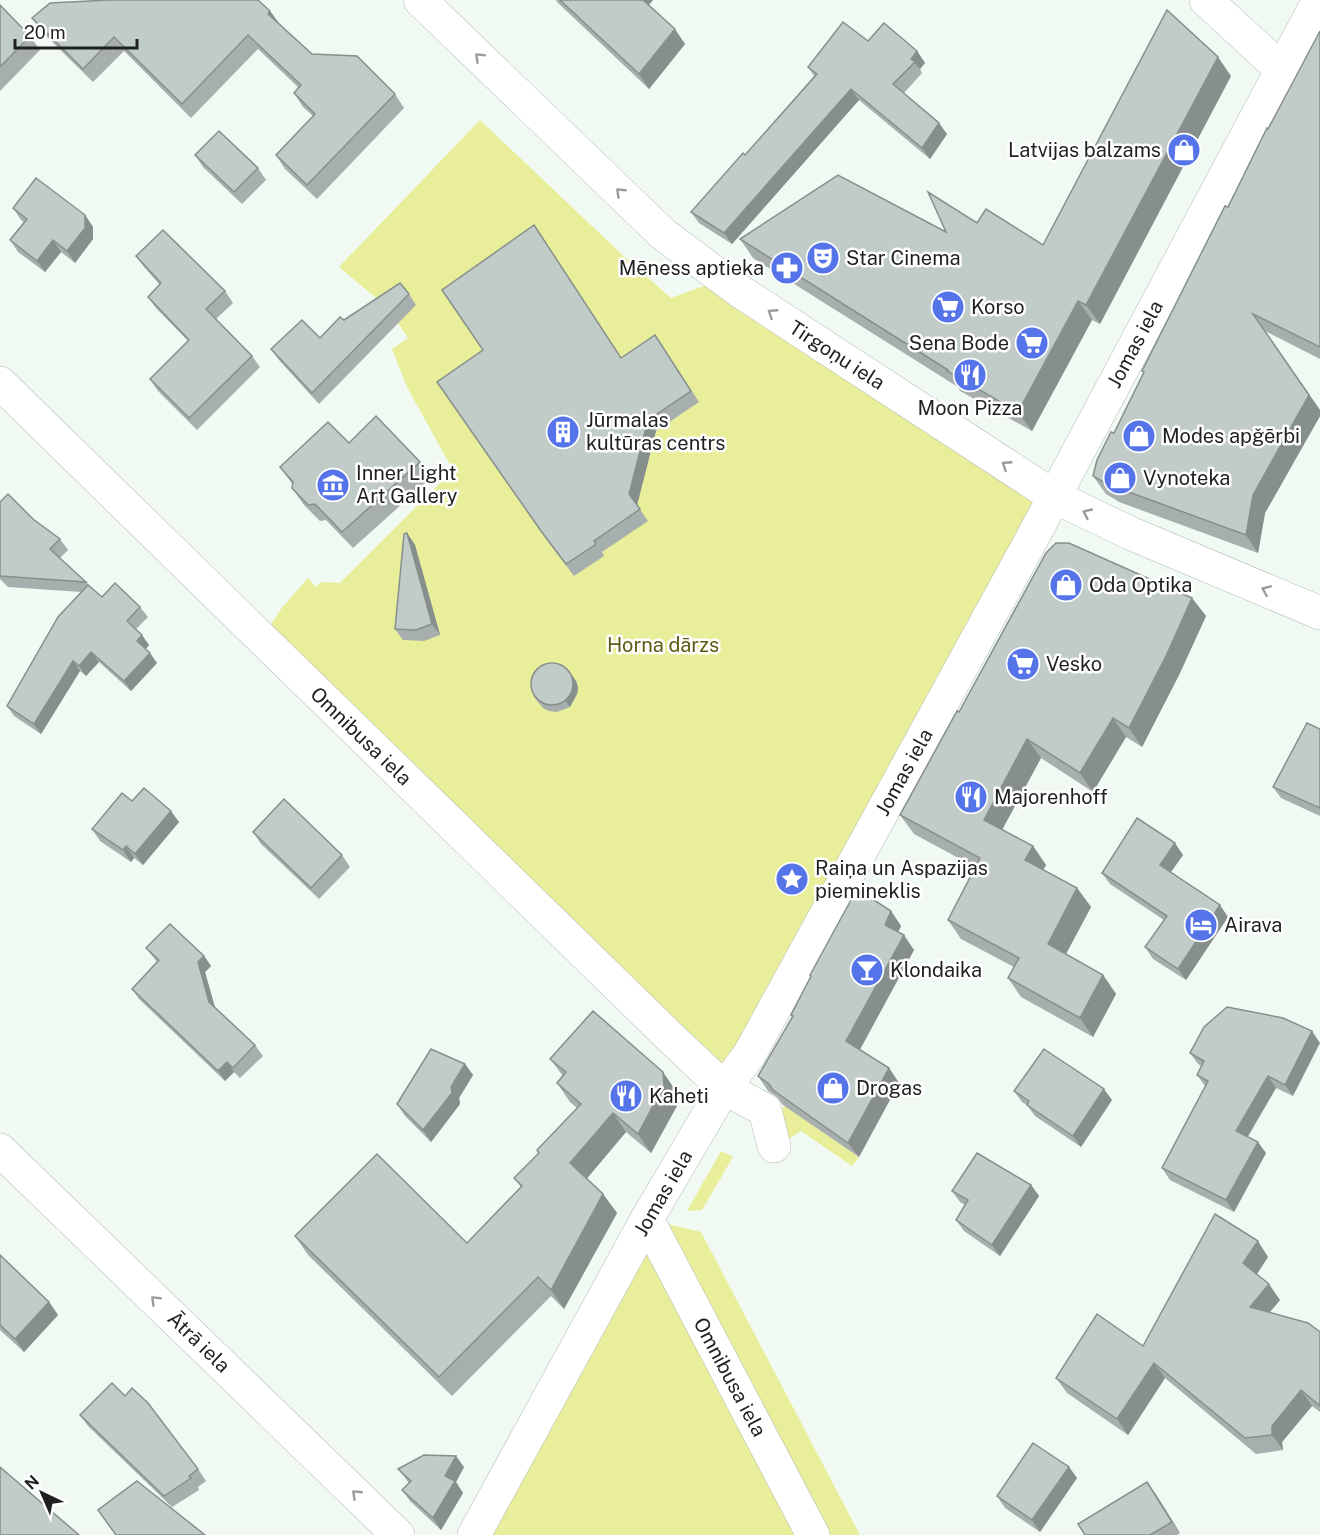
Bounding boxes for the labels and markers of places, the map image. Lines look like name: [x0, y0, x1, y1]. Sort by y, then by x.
shop icon: Latvijas balzams: [1166, 132, 1202, 168]
place label: Latvijas balzams: [1008, 138, 1161, 162]
theatre icon: Star Cinema: [805, 240, 841, 276]
place label: Star Cinema: [846, 246, 961, 270]
pharmacy icon: Mēness aptieka: [769, 250, 805, 286]
place label: Mēness aptieka: [619, 256, 764, 280]
supermarket icon: Korso: [930, 289, 966, 325]
place label: Korso: [971, 295, 1025, 319]
supermarket icon: Sena Bode: [1014, 325, 1050, 361]
place label: Sena Bode: [909, 331, 1009, 355]
restaurant icon: Moon Pizza: [952, 357, 988, 393]
place label: Moon Pizza: [918, 396, 1022, 420]
place label: Jūrmalas kultūras centrs: [586, 408, 725, 455]
building icon: Jūrmalas kultūras centrs: [545, 414, 581, 450]
shop icon: Modes apǧērbi: [1121, 418, 1157, 454]
place label: Modes apǧērbi: [1162, 424, 1300, 448]
shop icon: Vynoteka: [1102, 460, 1138, 496]
place label: Inner Light Art Gallery: [356, 461, 458, 508]
place label: Vynoteka: [1143, 466, 1230, 490]
museum icon: Inner Light Art Gallery: [315, 467, 351, 503]
shop icon: Oda Optika: [1048, 567, 1084, 603]
place label: Oda Optika: [1089, 573, 1192, 597]
supermarket icon: Vesko: [1005, 646, 1041, 682]
place label: Vesko: [1046, 652, 1102, 676]
restaurant icon: Majorenhoff: [953, 779, 989, 815]
place label: Majorenhoff: [994, 785, 1108, 809]
place label: Raiņa un Aspazijas piemineklis: [815, 856, 988, 903]
place icon: Raiņa un Aspazijas piemineklis: [774, 861, 810, 897]
hotel icon: Airava: [1183, 907, 1219, 943]
place label: Airava: [1224, 913, 1282, 937]
bar icon: Klondaika: [849, 952, 885, 988]
place label: Klondaika: [890, 958, 982, 982]
shop icon: Drogas: [815, 1070, 851, 1106]
place label: Drogas: [856, 1076, 922, 1100]
restaurant icon: Kaheti: [608, 1078, 644, 1114]
place label: Kaheti: [649, 1084, 709, 1108]

